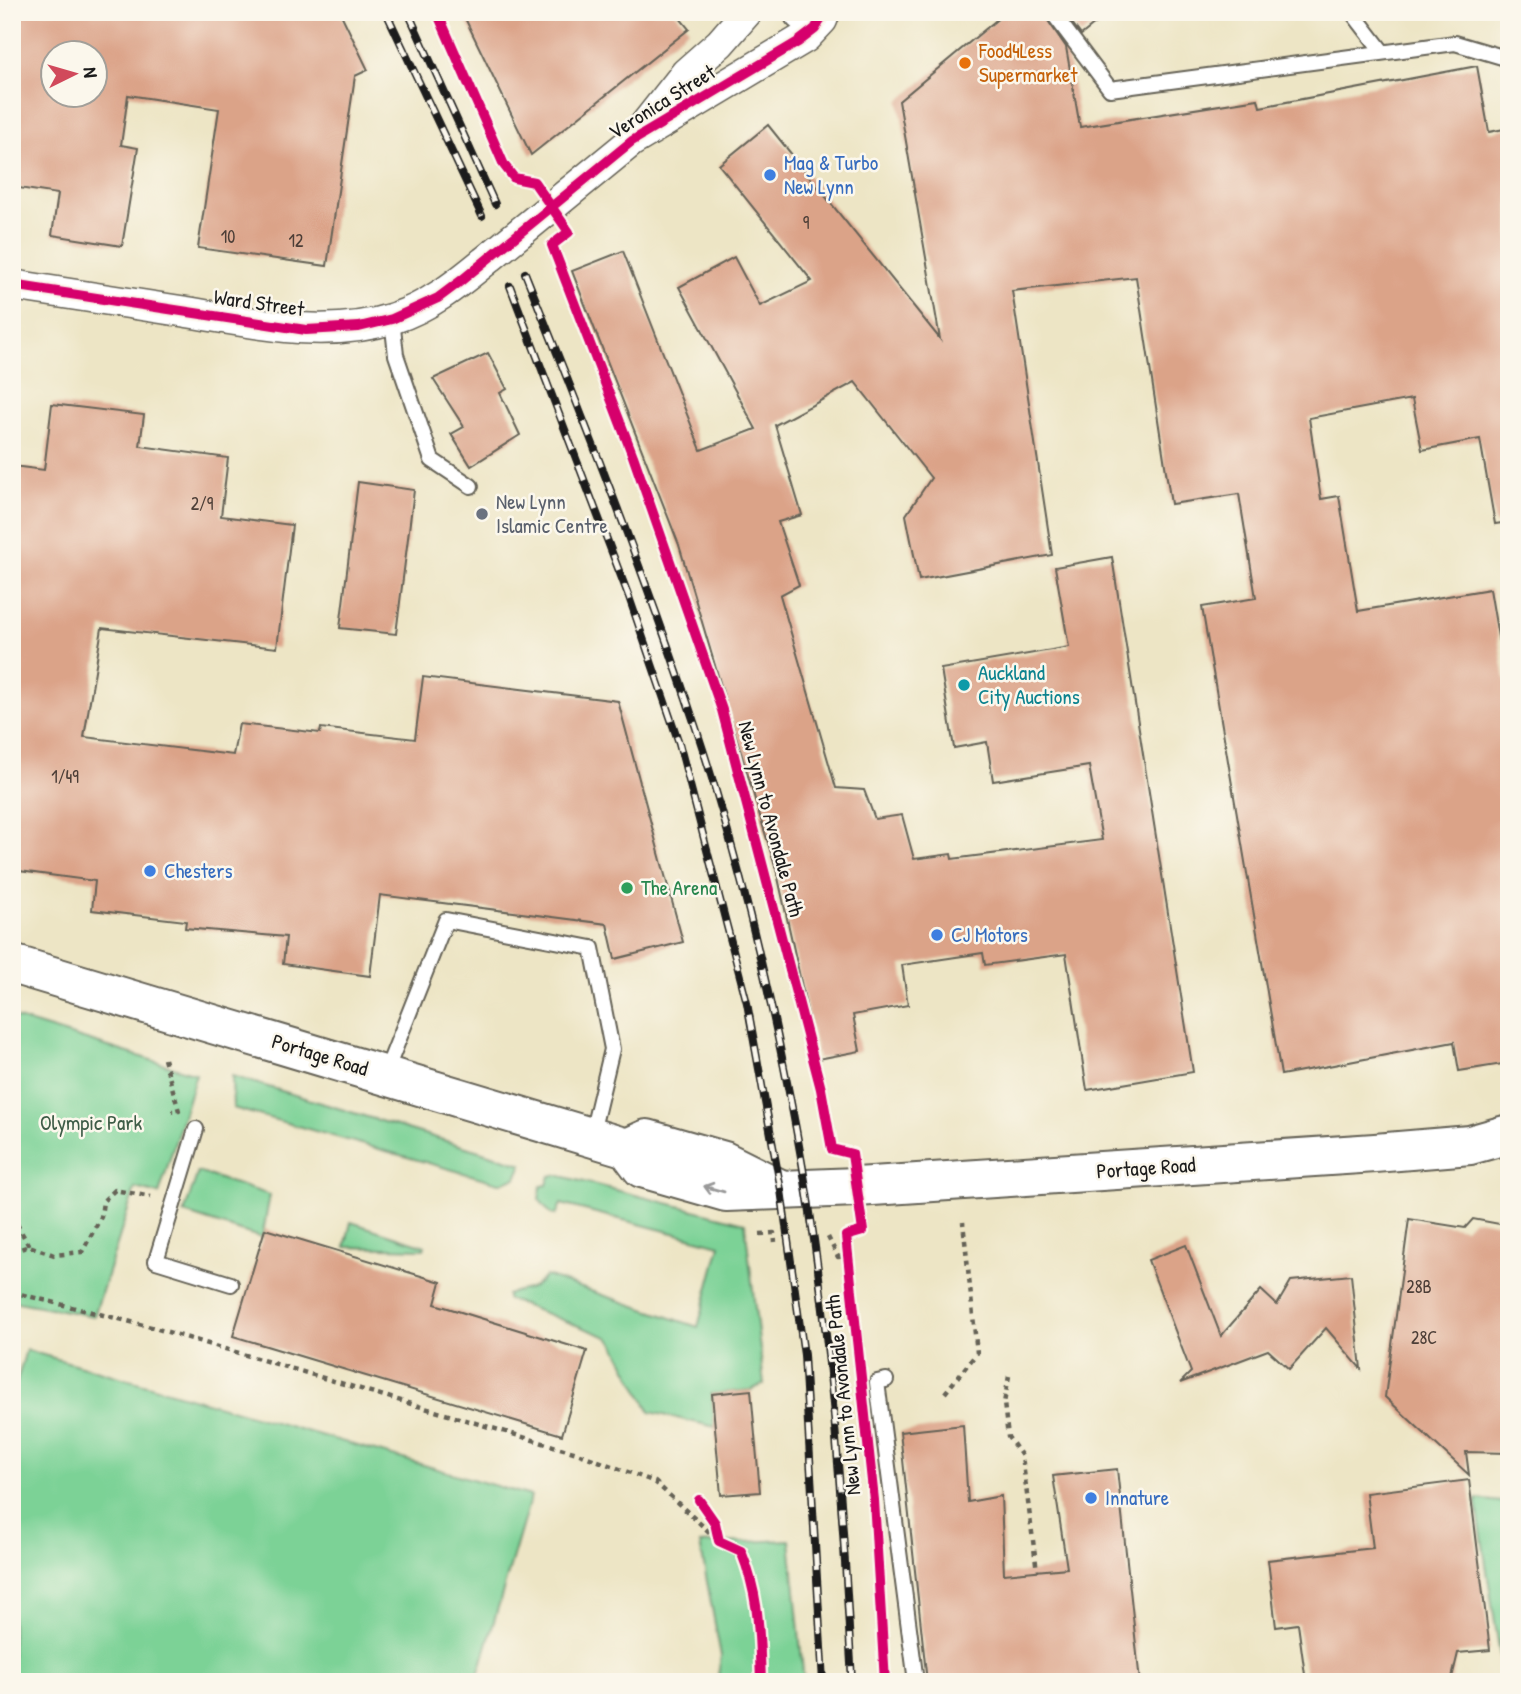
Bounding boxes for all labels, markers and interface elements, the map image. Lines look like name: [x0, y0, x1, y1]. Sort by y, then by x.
place label: Food4Less Supermarket: [978, 36, 1078, 89]
north arrow: [38, 38, 108, 108]
marker: Food4Less Supermarket: [957, 55, 973, 71]
street label: Veronica Street: [603, 57, 721, 146]
text: N: [78, 66, 104, 79]
place label: Mag & Turbo New Lynn: [784, 148, 878, 201]
marker: Mag & Turbo New Lynn: [762, 167, 778, 183]
house number: 9: [803, 210, 810, 235]
house number: 10: [221, 224, 235, 249]
house number: 12: [289, 228, 304, 253]
street label: Ward Street: [212, 282, 307, 323]
place label: New Lynn Islamic Centre: [496, 487, 608, 540]
house number: 2/9: [191, 491, 214, 516]
marker: New Lynn Islamic Centre: [474, 506, 490, 522]
place label: Auckland City Auctions: [978, 658, 1080, 711]
marker: Auckland City Auctions: [956, 677, 972, 693]
street label: New Lynn to Avondale Path: [731, 718, 812, 920]
house number: 1/49: [51, 764, 79, 789]
place label: Chesters: [164, 856, 233, 885]
marker: Chesters: [142, 863, 158, 879]
place label: The Arena: [641, 873, 717, 902]
marker: The Arena: [619, 880, 635, 896]
place label: CJ Motors: [951, 920, 1028, 949]
marker: CJ Motors: [929, 927, 945, 943]
street label: Portage Road: [269, 1026, 372, 1083]
park label: Olympic Park: [40, 1108, 142, 1137]
street label: Portage Road: [1096, 1150, 1196, 1185]
one-way arrow: [703, 1181, 725, 1194]
house number: 28B: [1406, 1274, 1432, 1299]
street label: New Lynn to Avondale Path: [818, 1293, 867, 1497]
house number: 28C: [1411, 1325, 1437, 1350]
place label: Innature: [1105, 1483, 1169, 1512]
marker: Innature: [1083, 1490, 1099, 1506]

